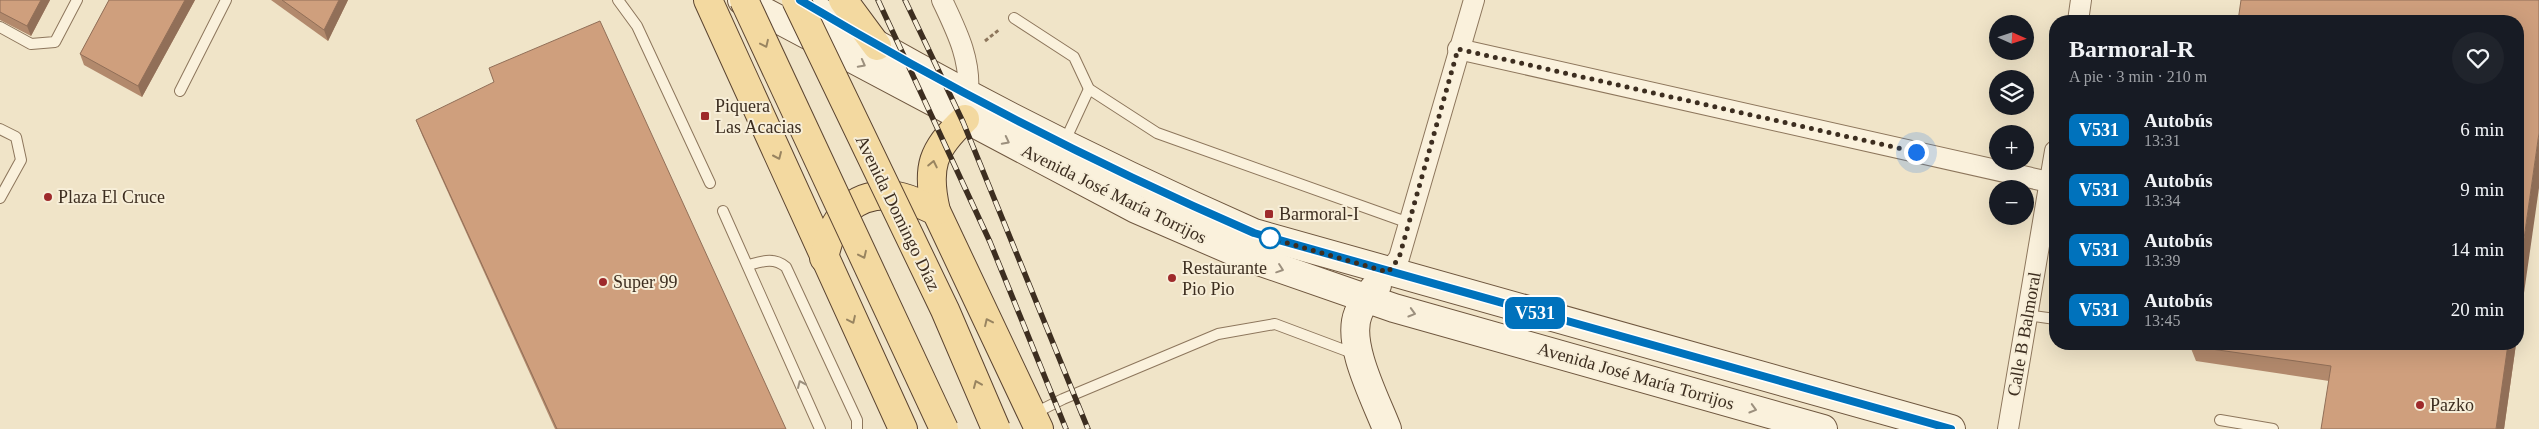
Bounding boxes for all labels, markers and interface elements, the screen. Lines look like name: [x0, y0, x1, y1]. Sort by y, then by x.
north arrow: [1989, 15, 2034, 60]
map controls: [1989, 15, 2034, 225]
button: heart: [2452, 32, 2504, 84]
text: Barmoral-R: [2069, 36, 2194, 62]
one-way arrow: [758, 39, 769, 48]
one-way arrow: [857, 58, 866, 68]
text: A pie · 3 min · 210 m: [2069, 68, 2207, 85]
button: layers: [1989, 70, 2034, 115]
place label: Piquera Las Acacias: [715, 96, 801, 137]
marker: Piquera Las Acacias: [699, 110, 711, 122]
text: Autobús: [2144, 110, 2213, 131]
text: 6 min: [2460, 119, 2504, 140]
text: V531: [2079, 120, 2119, 140]
button: +: [1989, 125, 2034, 170]
street label: Avenida Domingo Díaz: [852, 132, 944, 294]
text: 13:31: [2144, 132, 2180, 149]
one-way arrow: [1001, 135, 1010, 145]
street label: Avenida José María Torrijos: [1018, 140, 1210, 248]
your location: [1904, 140, 1929, 165]
one-way arrow: [772, 151, 783, 160]
one-way arrow: [927, 159, 938, 168]
text: Autobús: [2144, 170, 2213, 191]
text: 9 min: [2460, 179, 2504, 200]
button: −: [1989, 180, 2034, 225]
text: V531: [2079, 180, 2119, 200]
place label: Plaza El Cruce: [58, 187, 165, 207]
marker: Plaza El Cruce: [42, 191, 54, 203]
text: 13:34: [2144, 192, 2180, 209]
place label: Barmoral-I: [1279, 204, 1359, 224]
marker: Barmoral-I: [1263, 208, 1275, 220]
unlabelled marker: [1259, 227, 1281, 249]
text: Autobús: [2144, 230, 2213, 251]
text: 14 min: [2451, 239, 2504, 260]
text: V531: [2079, 240, 2119, 260]
one-way arrow: [856, 250, 867, 259]
text: 13:39: [2144, 252, 2180, 269]
place label: Restaurante Pio Pio: [1182, 258, 1267, 299]
one-way arrow: [1275, 263, 1283, 273]
street label: Calle B Balmoral: [2003, 270, 2045, 398]
place label: Super 99: [613, 272, 678, 292]
marker: Restaurante Pio Pio: [1166, 272, 1178, 284]
marker: Super 99: [597, 276, 609, 288]
text: Autobús: [2144, 290, 2213, 311]
line badge: V531: [1500, 297, 1570, 329]
text: 20 min: [2451, 299, 2504, 320]
text: V531: [2079, 300, 2119, 320]
text: V531: [1515, 303, 1555, 323]
one-way arrow: [1407, 307, 1416, 318]
text: 13:45: [2144, 312, 2180, 329]
one-way arrow: [846, 315, 857, 324]
one-way arrow: [984, 318, 994, 327]
street label: Avenida José María Torrijos: [1535, 338, 1737, 414]
one-way arrow: [796, 380, 807, 389]
one-way arrow: [972, 380, 983, 389]
place label: Pazko: [2430, 395, 2474, 415]
marker: Pazko: [2414, 399, 2426, 411]
one-way arrow: [1749, 404, 1757, 414]

